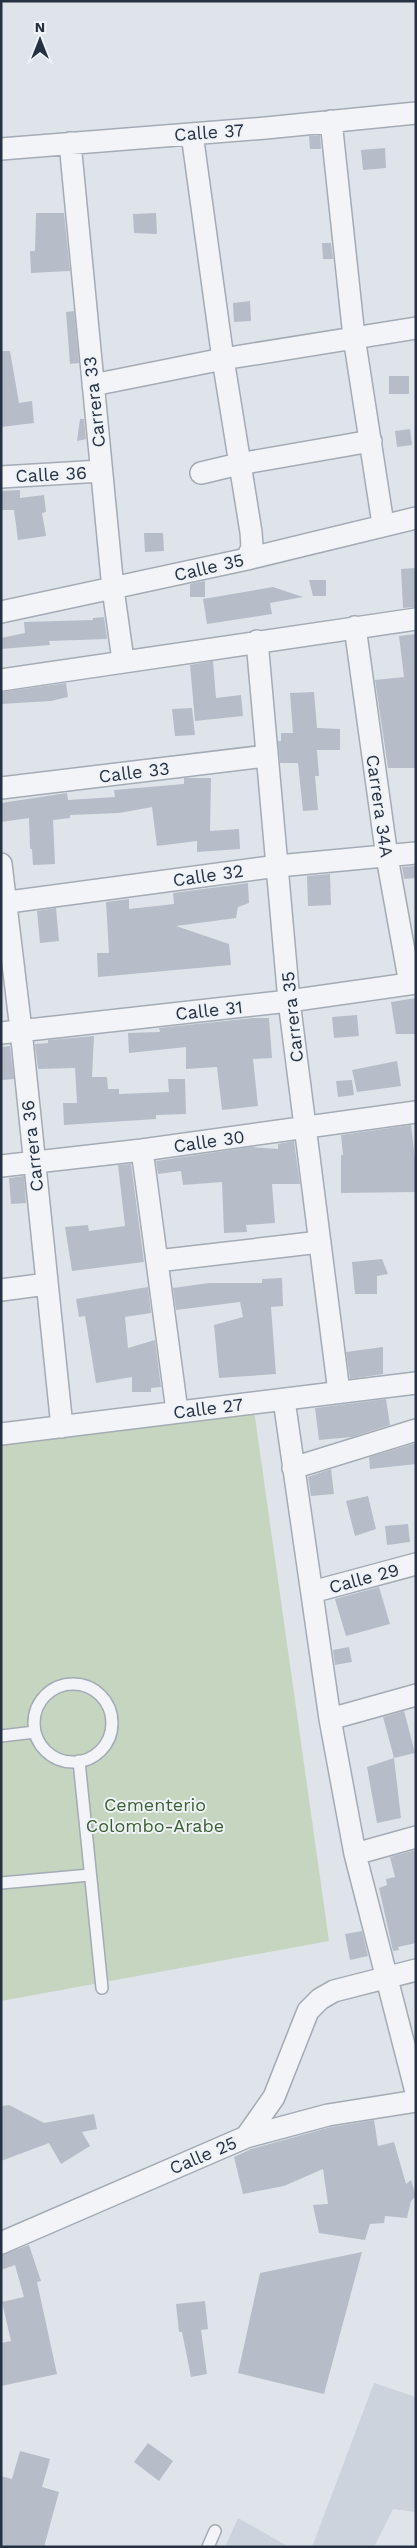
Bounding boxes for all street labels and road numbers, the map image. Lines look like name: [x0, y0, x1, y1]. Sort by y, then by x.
street label: Calle 37: [173, 119, 245, 145]
street label: Carrera 33: [79, 355, 109, 449]
street label: Calle 36: [15, 462, 87, 486]
street label: Calle 35: [172, 549, 246, 585]
street label: Carrera 34A: [362, 753, 398, 859]
street label: Calle 33: [97, 757, 171, 787]
street label: Calle 32: [171, 860, 245, 890]
street label: Carrera 35: [277, 971, 307, 1063]
street label: Calle 31: [174, 996, 244, 1024]
street label: Carrera 36: [17, 1099, 47, 1193]
street label: Calle 30: [172, 1126, 246, 1156]
street label: Calle 27: [172, 1393, 244, 1423]
street label: Calle 29: [327, 1559, 401, 1597]
street label: Calle 25: [166, 2131, 240, 2179]

